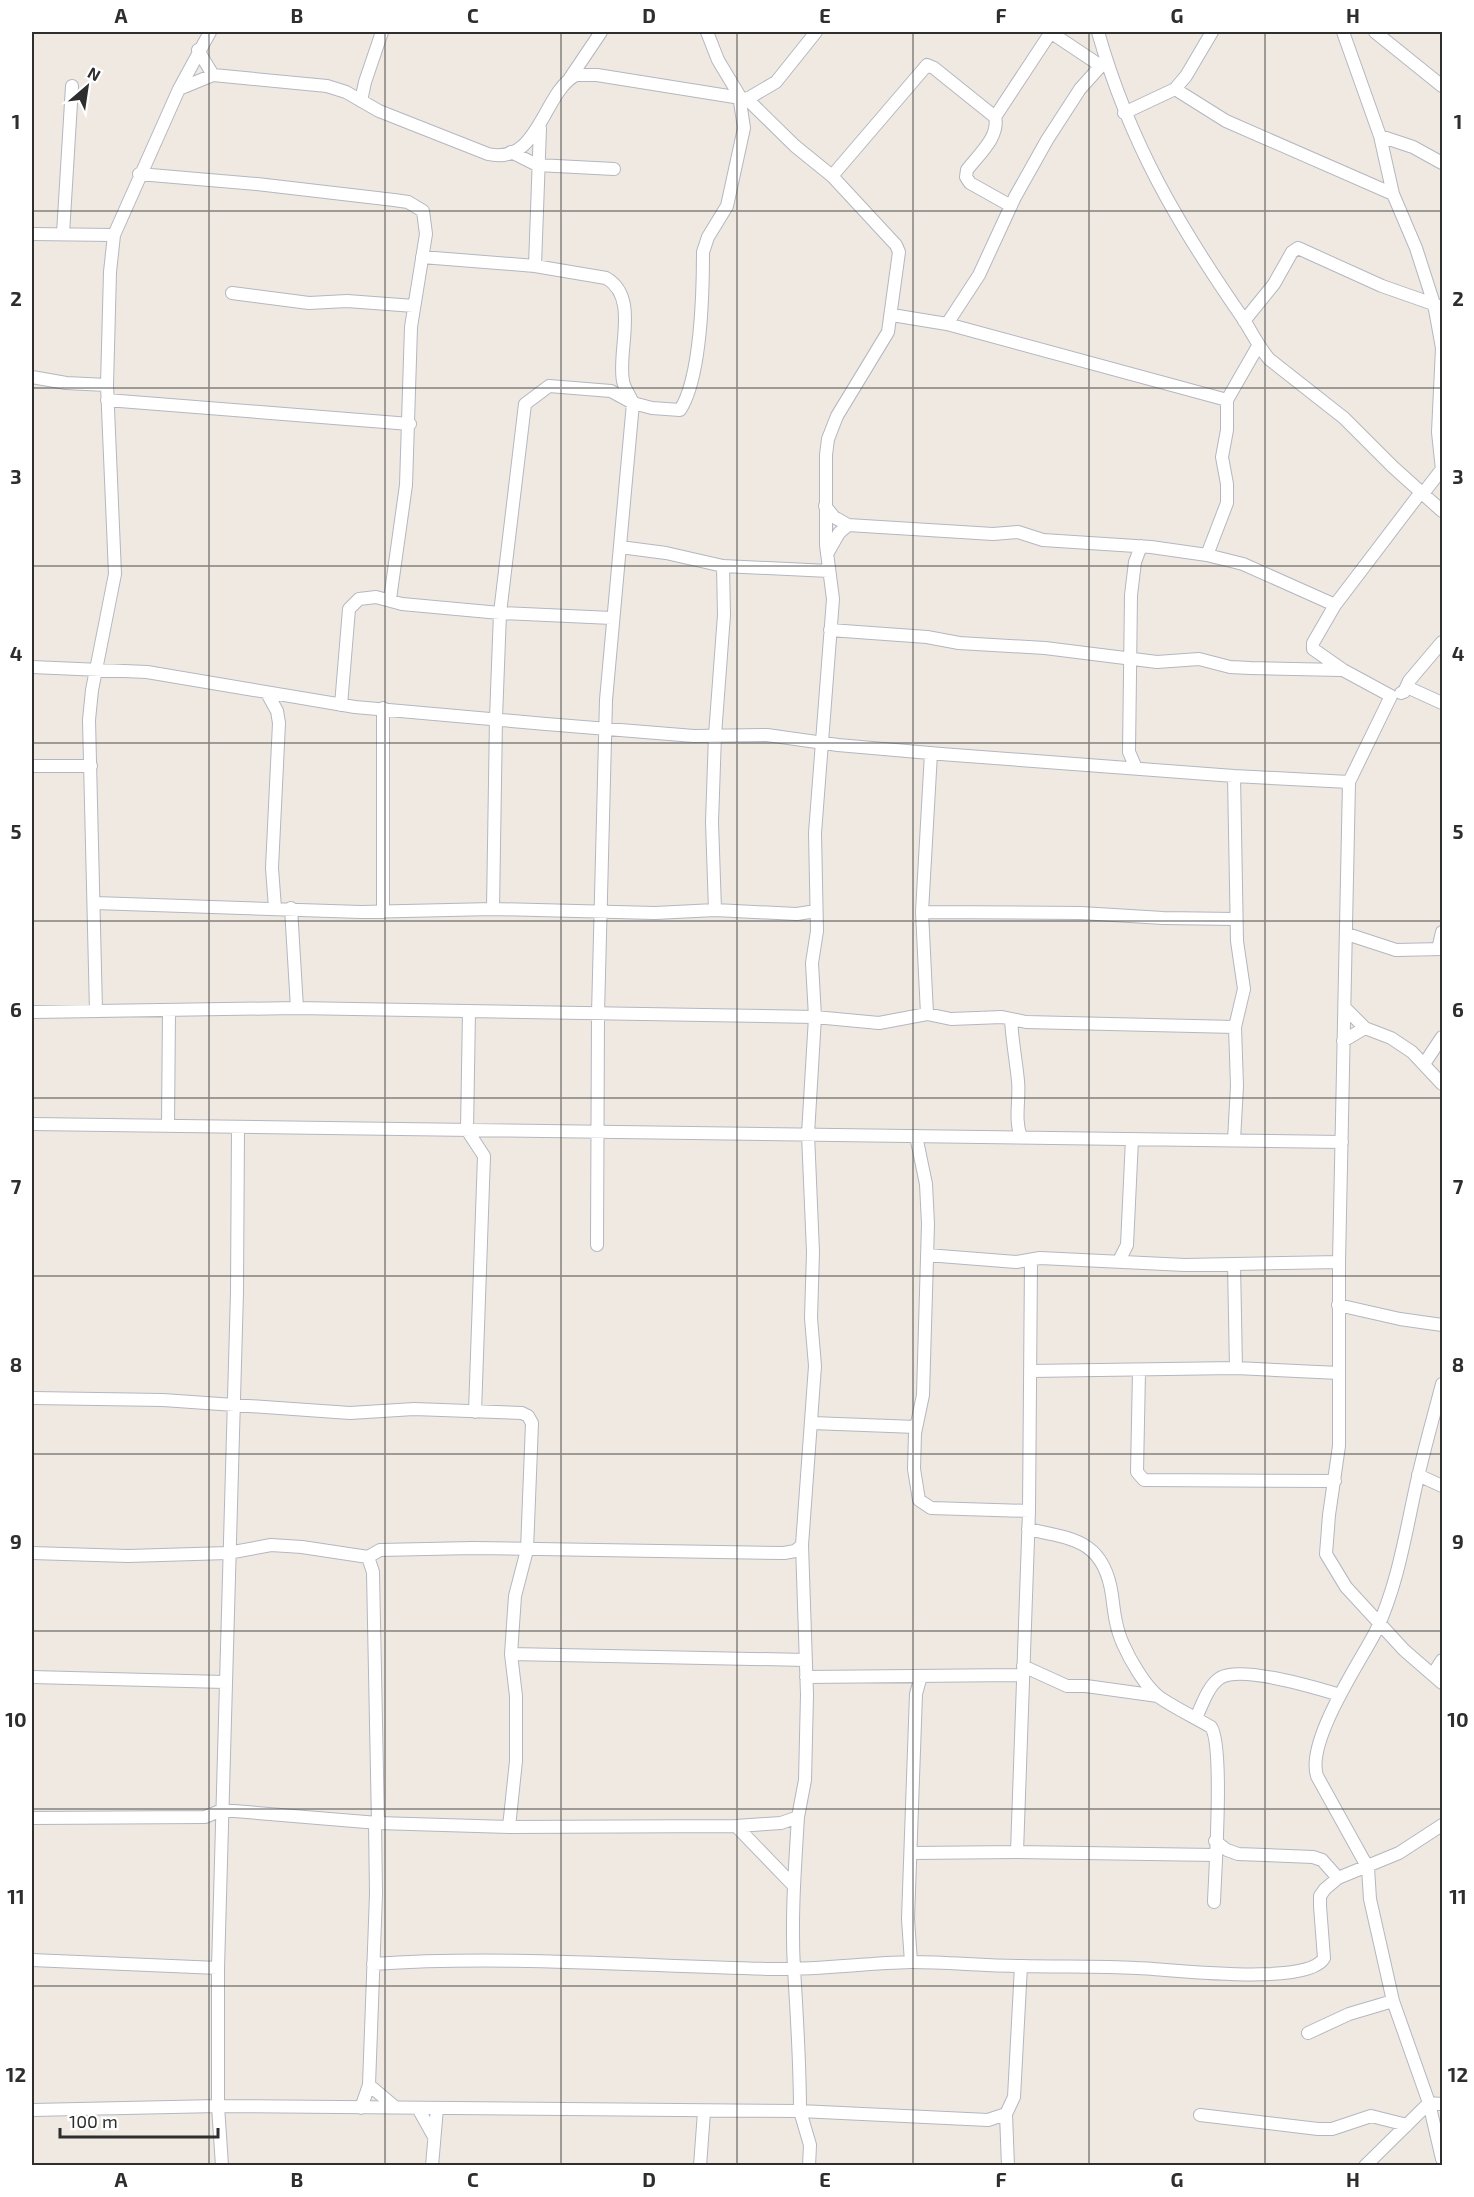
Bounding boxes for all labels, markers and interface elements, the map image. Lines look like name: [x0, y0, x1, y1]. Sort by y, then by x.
text: A: [114, 3, 128, 27]
text: B: [291, 3, 303, 27]
text: C: [467, 3, 479, 27]
text: D: [642, 3, 656, 27]
text: E: [819, 3, 831, 27]
text: F: [995, 3, 1007, 27]
text: G: [1171, 3, 1183, 27]
text: H: [1346, 3, 1360, 27]
north arrow: [57, 57, 117, 117]
text: N: [85, 62, 104, 85]
text: 1: [12, 109, 20, 133]
text: 1: [1454, 109, 1462, 133]
text: 2: [10, 286, 22, 310]
text: 2: [1452, 286, 1464, 310]
text: 3: [10, 464, 22, 488]
text: 3: [1452, 464, 1464, 488]
text: 4: [10, 641, 23, 665]
text: 4: [1452, 641, 1465, 665]
text: 5: [10, 819, 22, 843]
text: 5: [1452, 819, 1464, 843]
text: 6: [10, 997, 22, 1021]
text: 6: [1452, 997, 1464, 1021]
text: 7: [11, 1174, 22, 1198]
text: 7: [1453, 1174, 1464, 1198]
text: 8: [10, 1352, 22, 1376]
text: 8: [1452, 1352, 1464, 1376]
text: 9: [10, 1529, 22, 1553]
text: 9: [1452, 1529, 1464, 1553]
text: 10: [5, 1707, 27, 1731]
text: 10: [1447, 1707, 1469, 1731]
text: 11: [7, 1884, 25, 1908]
text: 11: [1449, 1884, 1467, 1908]
text: 12: [6, 2062, 26, 2086]
text: 12: [1448, 2062, 1468, 2086]
scale bar: [60, 2101, 218, 2139]
text: 100 m: [69, 2110, 118, 2132]
text: A: [114, 2167, 128, 2191]
text: B: [291, 2167, 303, 2191]
text: C: [467, 2167, 479, 2191]
text: D: [642, 2167, 656, 2191]
text: E: [819, 2167, 831, 2191]
text: F: [995, 2167, 1007, 2191]
text: G: [1171, 2167, 1183, 2191]
text: H: [1346, 2167, 1360, 2191]

